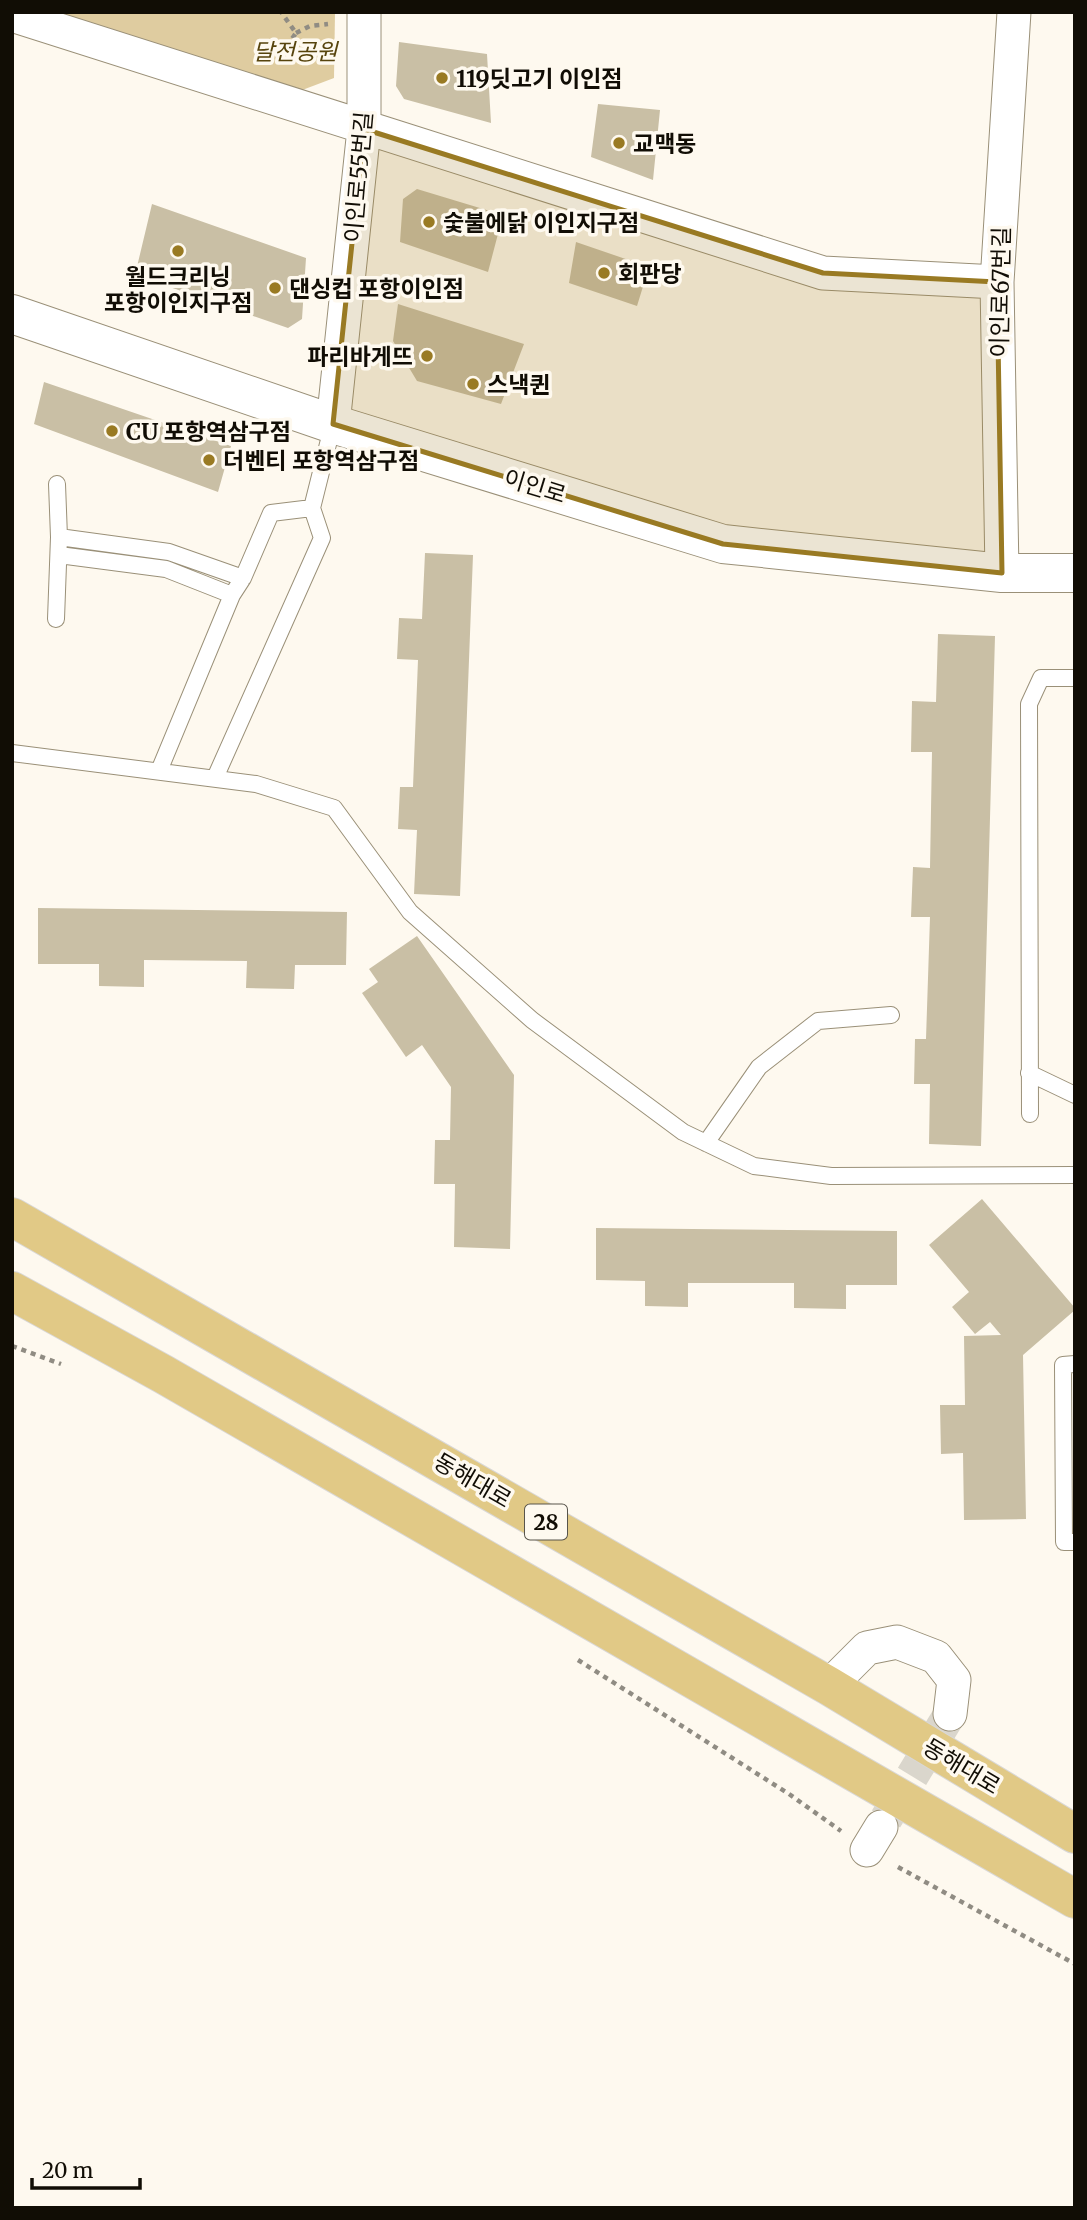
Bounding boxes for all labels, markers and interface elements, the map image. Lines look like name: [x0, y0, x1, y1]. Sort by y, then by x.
park label: 달전공원: [253, 37, 339, 66]
place label: 119딧고기 이인점: [456, 64, 622, 93]
marker: 119딧고기 이인점: [434, 70, 450, 86]
street label: 이인로55번길: [338, 110, 378, 244]
place label: 교맥동: [633, 129, 696, 158]
marker: 교맥동: [611, 135, 627, 151]
place label: 숯불에닭 이인지구점: [443, 208, 639, 237]
marker: 숯불에닭 이인지구점: [421, 214, 437, 230]
street label: 이인로67번길: [984, 226, 1016, 358]
marker: 월드크리닝 포항이인지구점: [170, 243, 186, 259]
place label: 회판당: [618, 259, 681, 288]
place label: 월드크리닝 포항이인지구점: [104, 262, 252, 317]
marker: 회판당: [596, 265, 612, 281]
place label: 댄싱컵 포항이인점: [289, 274, 464, 303]
marker: 댄싱컵 포항이인점: [267, 280, 283, 296]
place label: 파리바게뜨: [307, 342, 413, 371]
marker: 파리바게뜨: [419, 348, 435, 364]
place label: 스낵퀸: [487, 370, 550, 399]
marker: 스낵퀸: [465, 376, 481, 392]
place label: CU 포항역삼구점: [126, 417, 291, 446]
marker: CU 포항역삼구점: [104, 423, 120, 439]
place label: 더벤티 포항역삼구점: [223, 446, 419, 475]
marker: 더벤티 포항역삼구점: [201, 452, 217, 468]
street label: 이인로: [500, 463, 570, 509]
street label: 동해대로: [429, 1446, 517, 1514]
road number: 28: [525, 1504, 567, 1540]
street label: 동해대로: [918, 1732, 1006, 1800]
scale bar: [32, 2146, 140, 2190]
text: 20 m: [42, 2157, 94, 2184]

